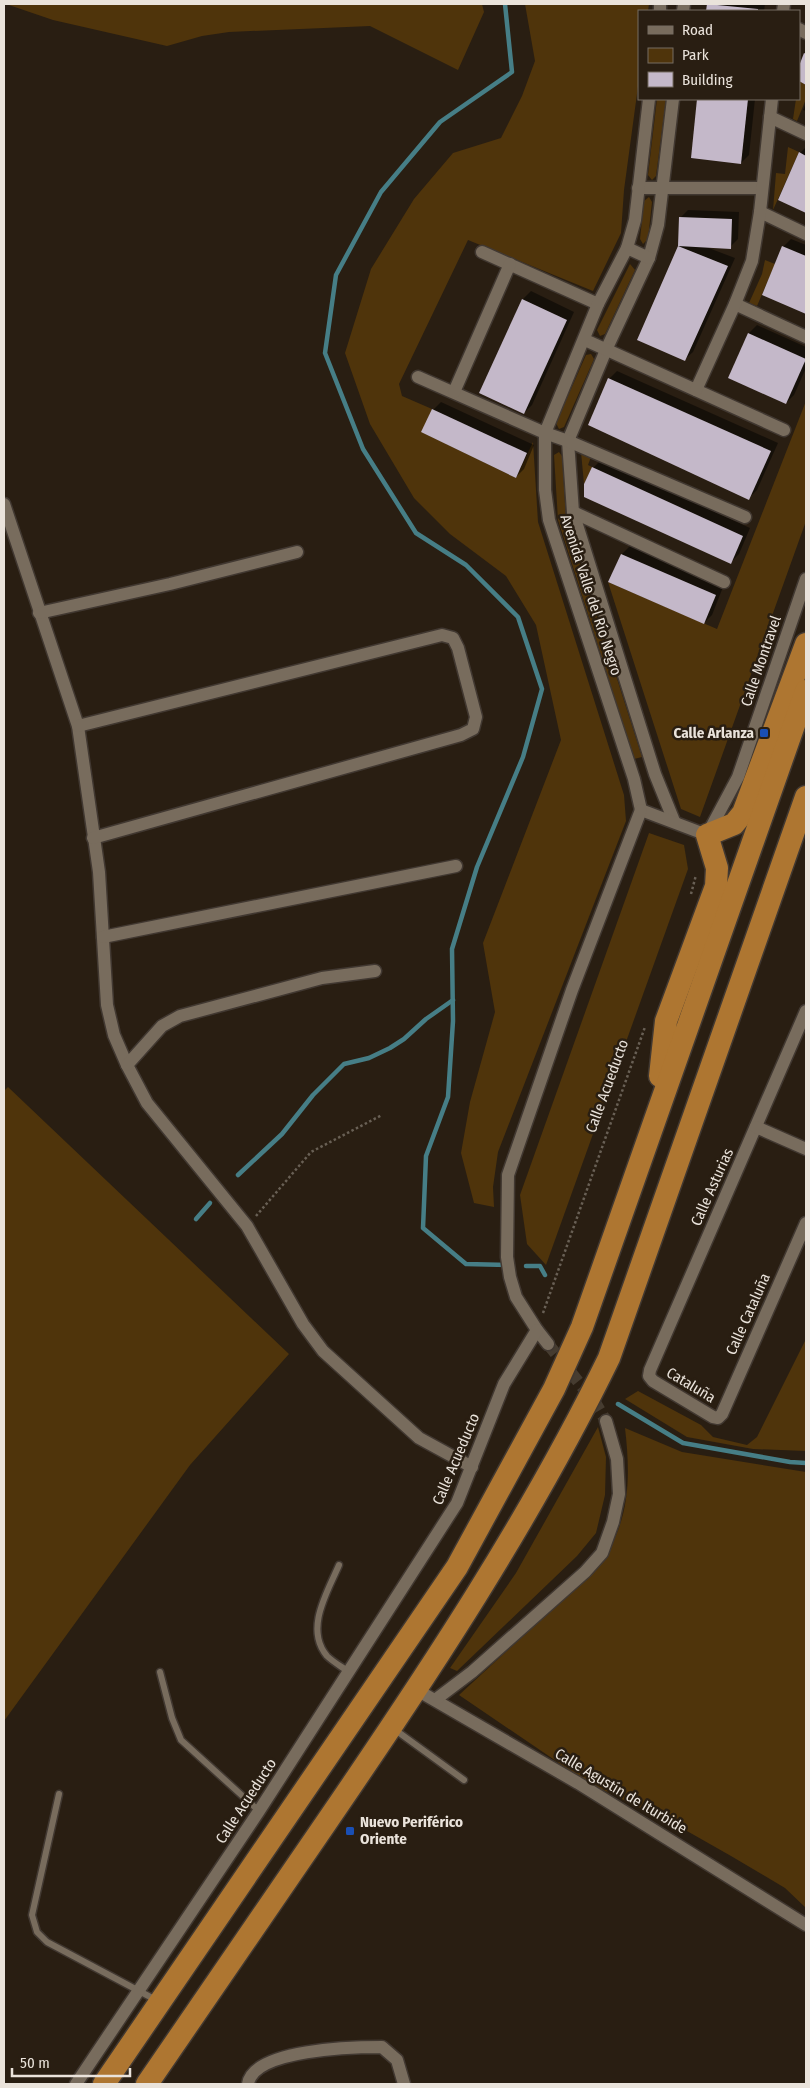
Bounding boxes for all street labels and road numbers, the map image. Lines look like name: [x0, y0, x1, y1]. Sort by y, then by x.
street label: Avenida Valle del Río Negro: [556, 512, 626, 678]
street label: Calle Montravel: [737, 613, 785, 709]
street label: Calle Acueducto: [582, 1037, 632, 1135]
street label: Calle Asturias: [687, 1145, 737, 1229]
street label: Calle Cataluña: [722, 1270, 774, 1358]
street label: Cataluña: [663, 1363, 719, 1407]
street label: Calle Acueducto: [429, 1410, 483, 1508]
street label: Calle Agustín de Iturbide: [552, 1744, 690, 1838]
street label: Calle Acueducto: [212, 1755, 280, 1847]

